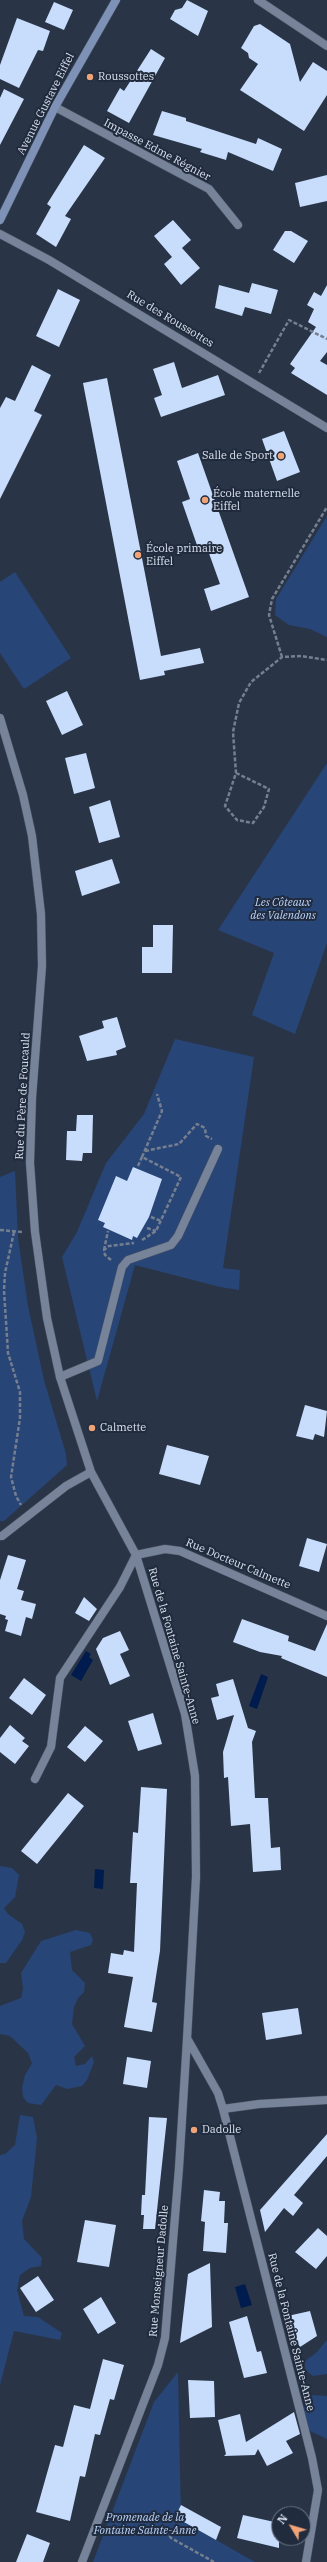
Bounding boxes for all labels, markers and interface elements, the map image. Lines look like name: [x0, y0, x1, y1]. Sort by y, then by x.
street label: Avenue Gustave Eiffel: [15, 51, 77, 157]
place label: Roussottes: [98, 70, 154, 84]
marker: Roussottes: [85, 72, 95, 82]
street label: Impasse Edme Régnier: [101, 116, 213, 184]
street label: Rue des Roussottes: [124, 288, 216, 350]
place label: Salle de Sport: [202, 449, 273, 463]
marker: Salle de Sport: [276, 451, 286, 461]
place label: École maternelle Eiffel: [213, 487, 300, 513]
marker: École maternelle Eiffel: [200, 495, 210, 505]
place label: École primaire Eiffel: [146, 542, 222, 568]
marker: École primaire Eiffel: [133, 550, 143, 560]
park label: Les Côteaux des Valendons: [250, 896, 316, 922]
street label: Rue du Père de Foucauld: [13, 1032, 33, 1160]
place label: Calmette: [100, 1421, 146, 1435]
marker: Calmette: [87, 1423, 97, 1433]
street label: Rue Docteur Calmette: [184, 1536, 292, 1592]
street label: Rue de la Fontaine Sainte-Anne: [145, 1566, 203, 1726]
place label: Dadolle: [202, 2123, 241, 2137]
marker: Dadolle: [189, 2125, 199, 2135]
street label: Rue Monseigneur Dadolle: [147, 2204, 171, 2338]
street label: Rue de la Fontaine Sainte-Anne: [265, 2252, 317, 2412]
north arrow: [271, 2506, 311, 2546]
park label: Promenade de la Fontaine Sainte-Anne: [94, 2511, 196, 2537]
text: N: [274, 2511, 291, 2527]

